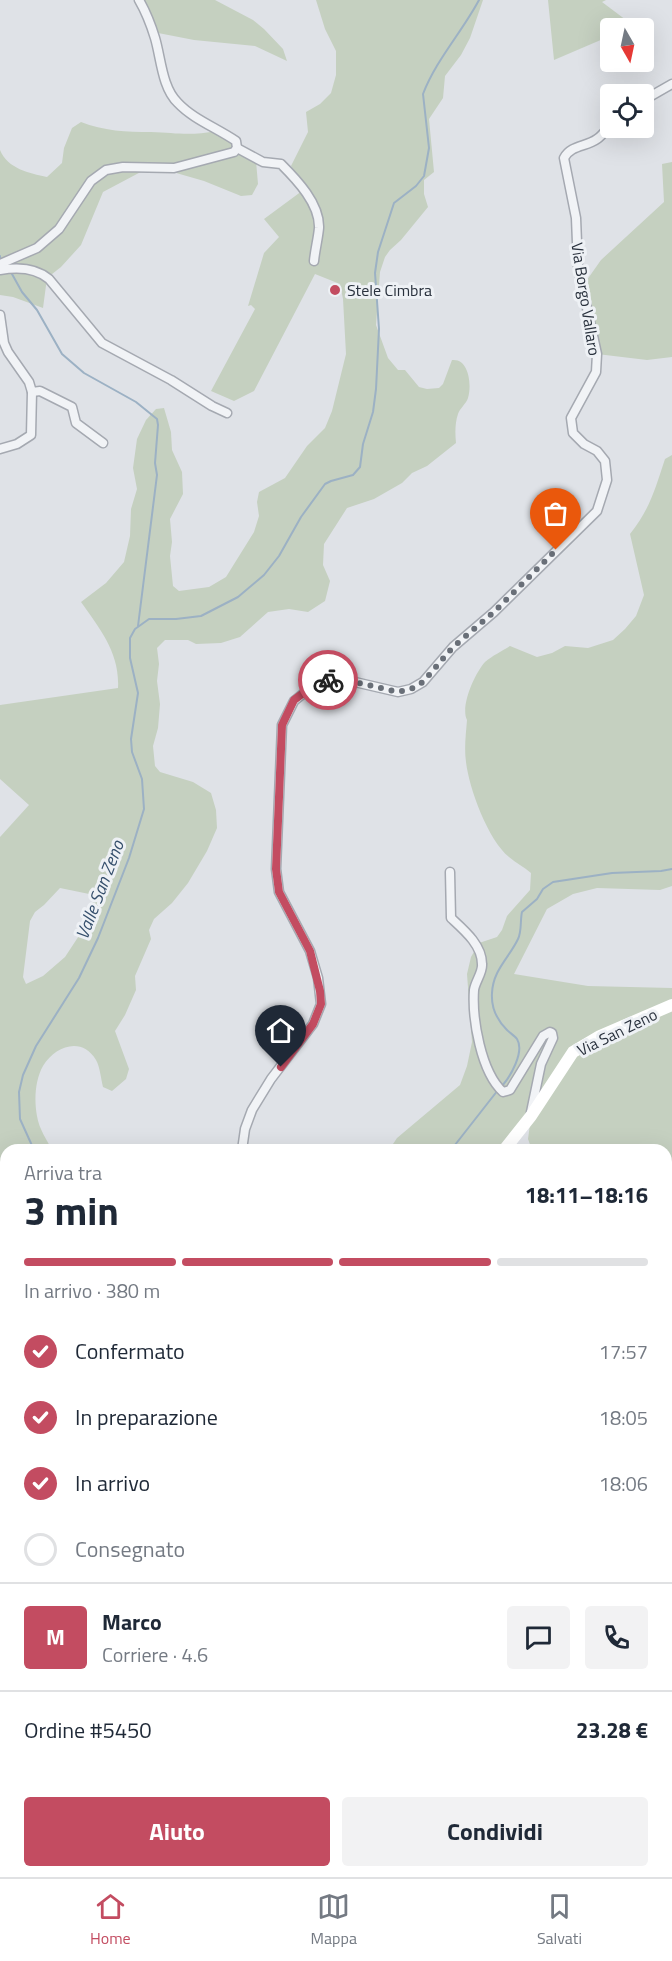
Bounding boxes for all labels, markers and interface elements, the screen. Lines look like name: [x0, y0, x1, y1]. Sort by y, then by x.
north arrow: [600, 18, 654, 72]
map controls: [600, 18, 654, 138]
button: locate: [600, 84, 654, 138]
street label: Via Borgo Vallaro: [565, 241, 607, 357]
place label: Stele Cimbra: [347, 278, 432, 302]
marker: Stele Cimbra: [328, 283, 342, 297]
pin: [530, 488, 581, 550]
icon: bag: [539, 497, 572, 530]
courier: [298, 650, 358, 710]
icon: bike: [312, 664, 345, 697]
water label: Valle San Zeno: [68, 835, 131, 943]
street label: Via San Zeno: [573, 1002, 661, 1062]
pin: [255, 1005, 306, 1067]
icon: home: [264, 1014, 297, 1047]
text: Arriva tra: [24, 1157, 102, 1188]
text: 18:11–18:16: [525, 1178, 648, 1212]
text: 3 min: [24, 1181, 119, 1240]
text: In arrivo · 380 m: [24, 1275, 160, 1306]
text: Confermato: [75, 1334, 185, 1368]
icon: check: [24, 1335, 57, 1368]
text: 17:57: [599, 1336, 648, 1367]
text: In preparazione: [75, 1400, 218, 1434]
icon: check: [24, 1401, 57, 1434]
text: 18:05: [599, 1402, 648, 1433]
text: In arrivo: [75, 1466, 150, 1500]
icon: check: [24, 1467, 57, 1500]
text: 18:06: [599, 1468, 648, 1499]
text: Consegnato: [75, 1532, 185, 1566]
text: Marco: [102, 1605, 162, 1639]
button: chat: [507, 1606, 570, 1669]
button: phone: [585, 1606, 648, 1669]
text: M: [46, 1620, 65, 1654]
text: Corriere · 4.6: [102, 1639, 208, 1670]
text: Ordine #5450: [24, 1713, 152, 1747]
text: 23.28 €: [576, 1713, 648, 1747]
button: Aiuto: [24, 1797, 330, 1866]
button: Condividi: [342, 1797, 648, 1866]
tab: Home: [90, 1890, 131, 1950]
tab: Mappa: [311, 1890, 357, 1950]
tab: Salvati: [537, 1890, 582, 1950]

